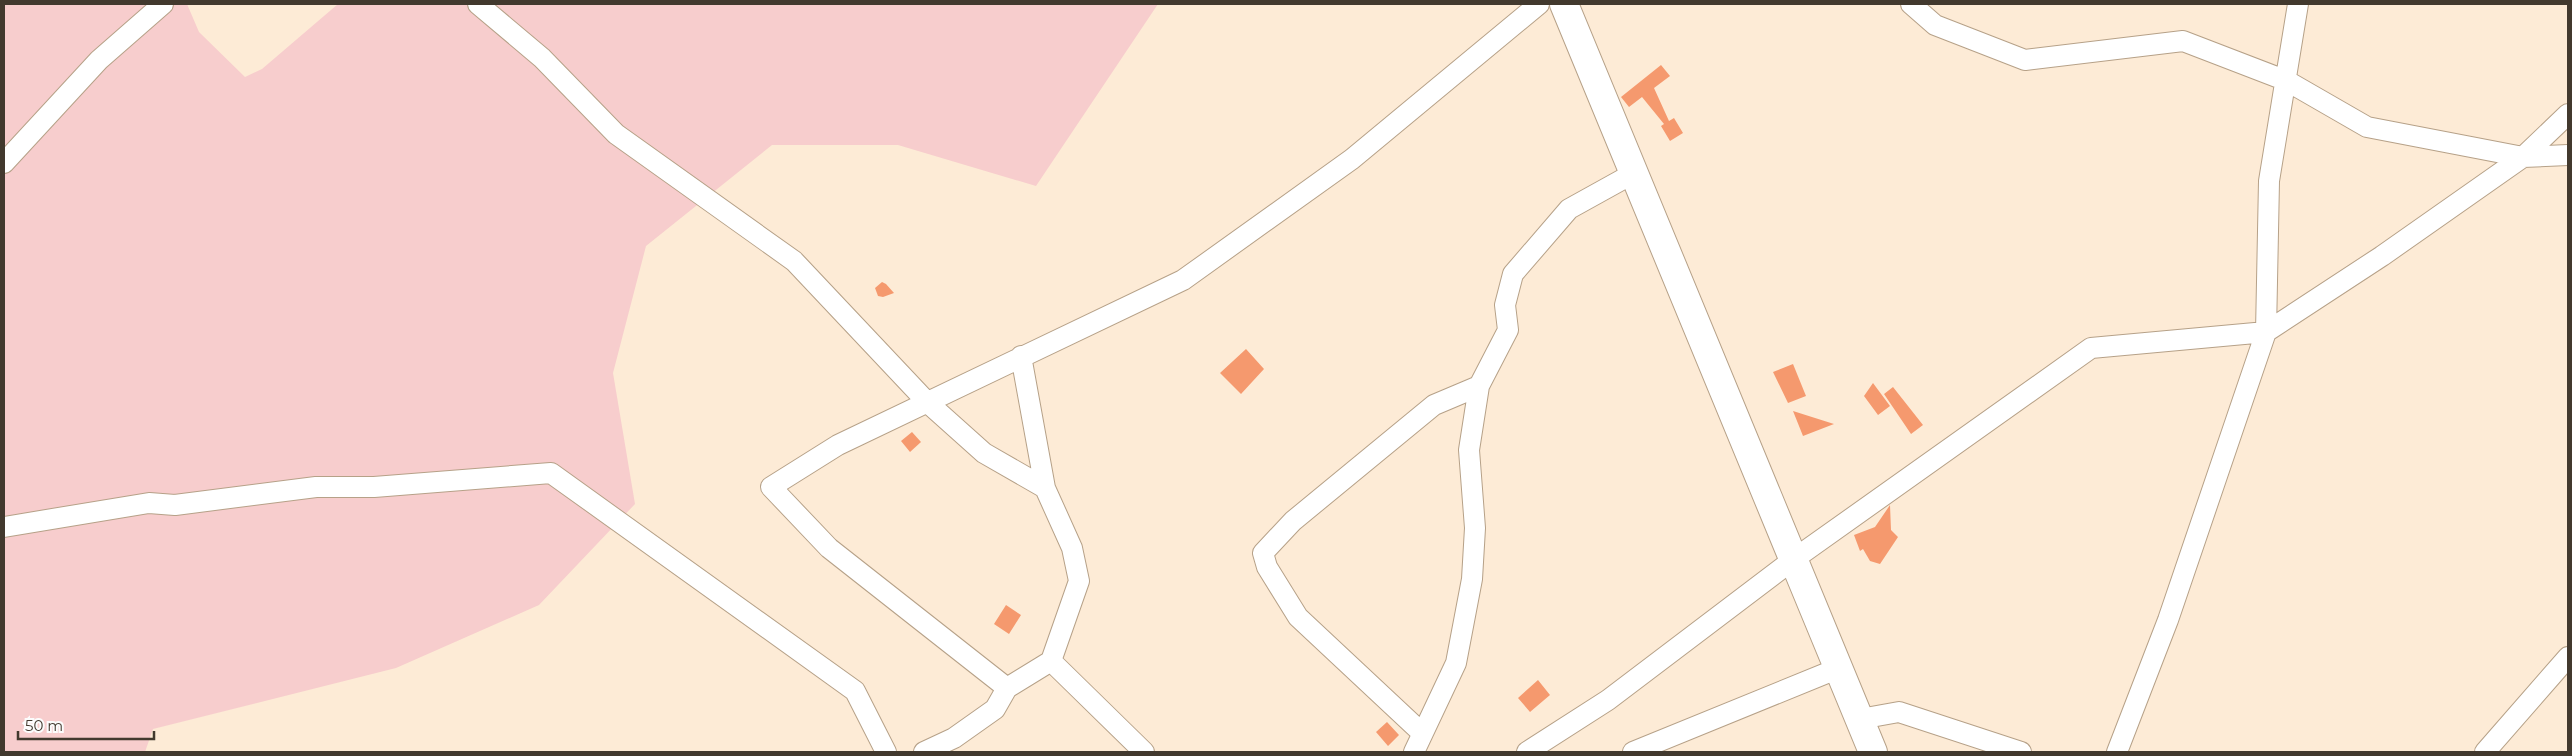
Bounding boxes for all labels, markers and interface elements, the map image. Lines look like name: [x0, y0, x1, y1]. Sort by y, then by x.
scale bar: [18, 708, 154, 740]
text: 50 m: [25, 716, 63, 735]

